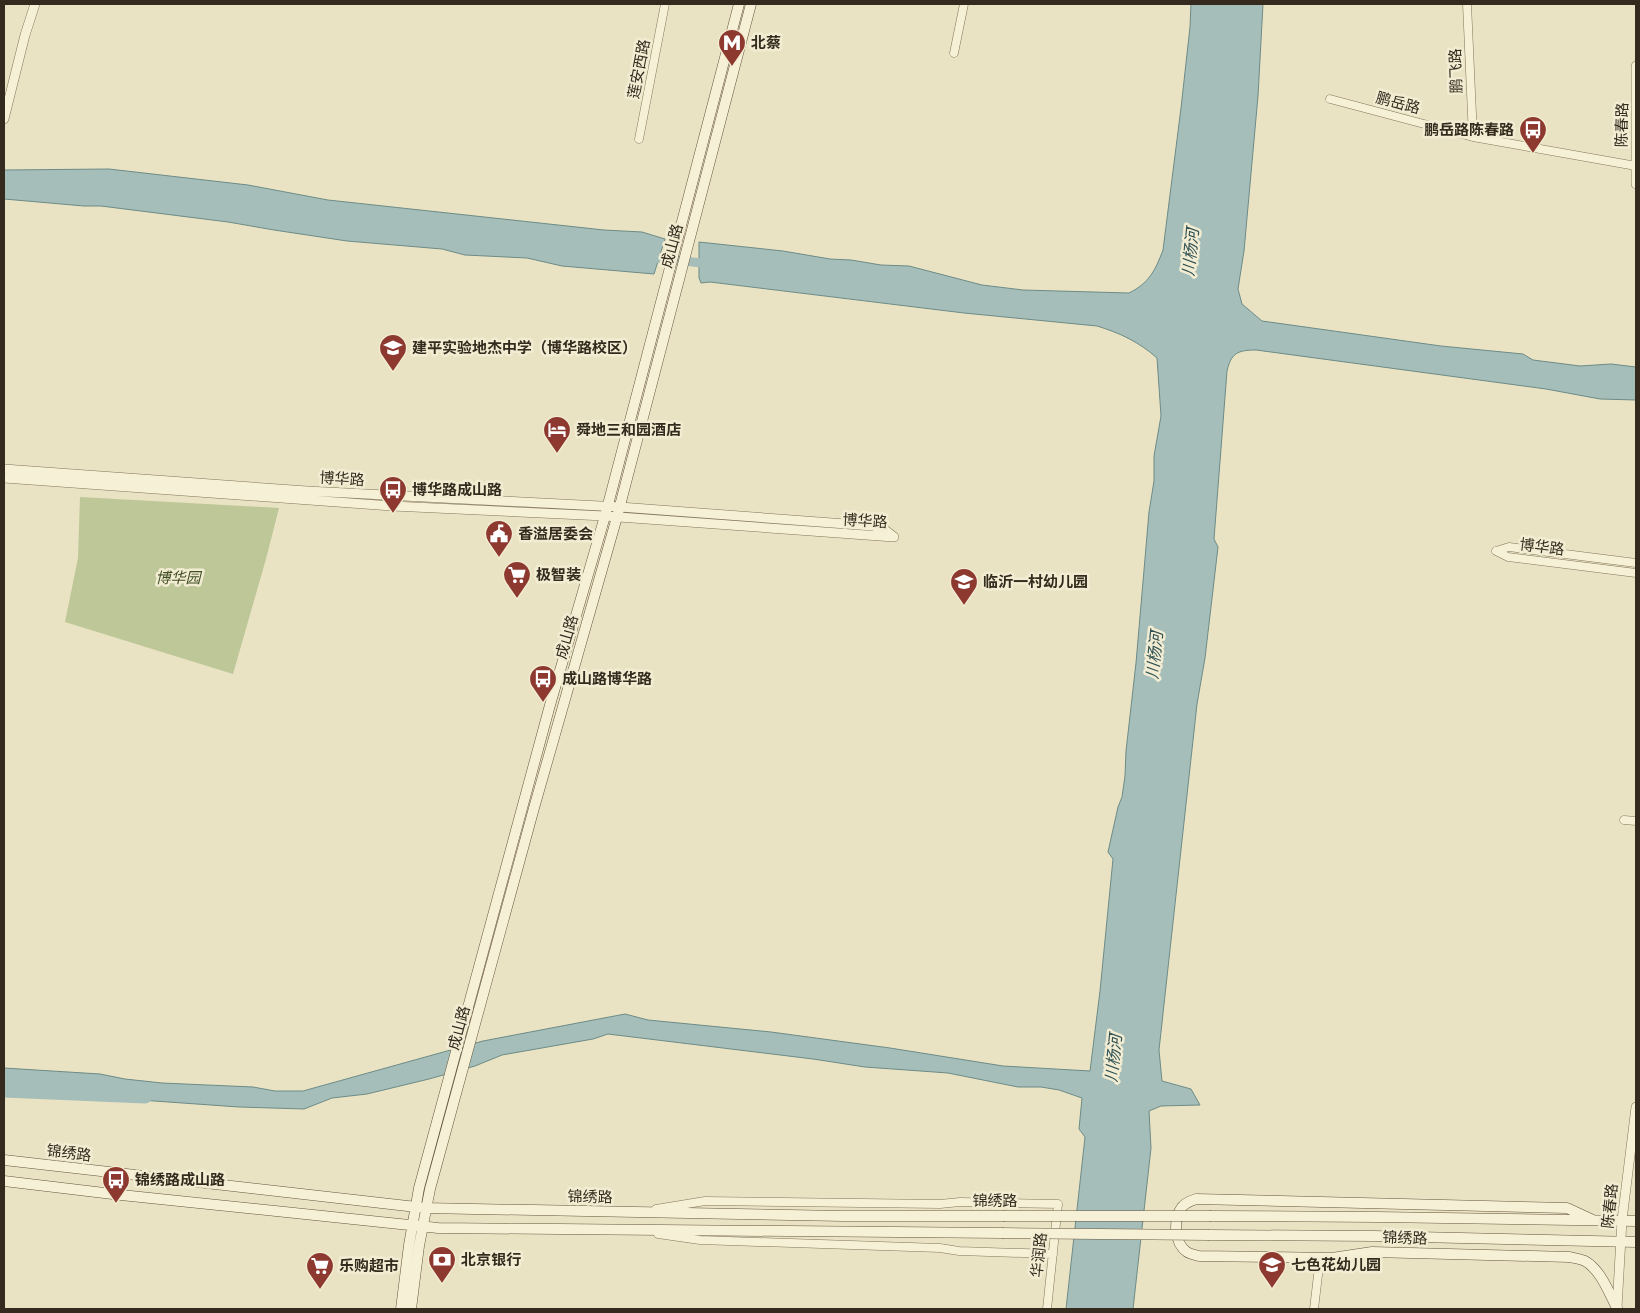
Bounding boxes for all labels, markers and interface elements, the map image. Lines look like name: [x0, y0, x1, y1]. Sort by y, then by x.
metro station icon: 北蔡: [717, 28, 747, 67]
place label: 北蔡: [751, 32, 781, 52]
street label: 莲安西路: [622, 37, 654, 100]
street label: 鹏飞路: [1444, 48, 1466, 94]
street label: 鹏岳路: [1374, 87, 1423, 118]
street label: 陈春路: [1611, 102, 1631, 148]
bus stop icon: 鹏岳路陈春路: [1518, 115, 1548, 154]
place label: 鹏岳路陈春路: [1424, 119, 1514, 139]
street label: 成山路: [656, 221, 687, 270]
water label: 川杨河: [1177, 224, 1204, 277]
school or university icon: 建平实验地杰中学（博华路校区）: [378, 333, 408, 372]
place label: 建平实验地杰中学（博华路校区）: [412, 337, 637, 357]
hotel icon: 舜地三和园酒店: [542, 415, 572, 454]
place label: 舜地三和园酒店: [576, 419, 681, 439]
street label: 博华路: [319, 467, 365, 489]
bus stop icon: 博华路成山路: [378, 475, 408, 514]
place label: 博华路成山路: [412, 479, 502, 499]
street label: 博华路: [842, 509, 888, 531]
public building icon: 香溢居委会: [484, 519, 514, 558]
place label: 香溢居委会: [518, 523, 593, 543]
street label: 博华路: [1519, 533, 1566, 559]
supermarket icon: 极智装: [502, 560, 532, 599]
place label: 极智装: [536, 564, 581, 584]
park label: 博华园: [155, 567, 202, 587]
school or university icon: 临沂一村幼儿园: [949, 567, 979, 606]
place label: 临沂一村幼儿园: [983, 571, 1088, 591]
street label: 成山路: [550, 612, 582, 661]
water label: 川杨河: [1141, 627, 1168, 680]
bus stop icon: 成山路博华路: [528, 664, 558, 703]
place label: 成山路博华路: [562, 668, 652, 688]
street label: 成山路: [443, 1003, 474, 1052]
water label: 川杨河: [1100, 1030, 1127, 1083]
street label: 锦绣路: [46, 1139, 93, 1165]
bus stop icon: 锦绣路成山路: [101, 1165, 131, 1204]
place label: 锦绣路成山路: [135, 1169, 225, 1189]
street label: 陈春路: [1597, 1182, 1621, 1229]
street label: 锦绣路: [567, 1186, 613, 1206]
street label: 锦绣路: [972, 1190, 1018, 1210]
street label: 锦绣路: [1382, 1226, 1428, 1248]
street label: 华润路: [1026, 1231, 1050, 1278]
bank icon: 北京银行: [427, 1245, 457, 1284]
place label: 北京银行: [461, 1249, 521, 1269]
school or university icon: 七色花幼儿园: [1257, 1250, 1287, 1289]
supermarket icon: 乐购超市: [305, 1251, 335, 1290]
place label: 七色花幼儿园: [1291, 1254, 1381, 1274]
place label: 乐购超市: [339, 1255, 399, 1275]

